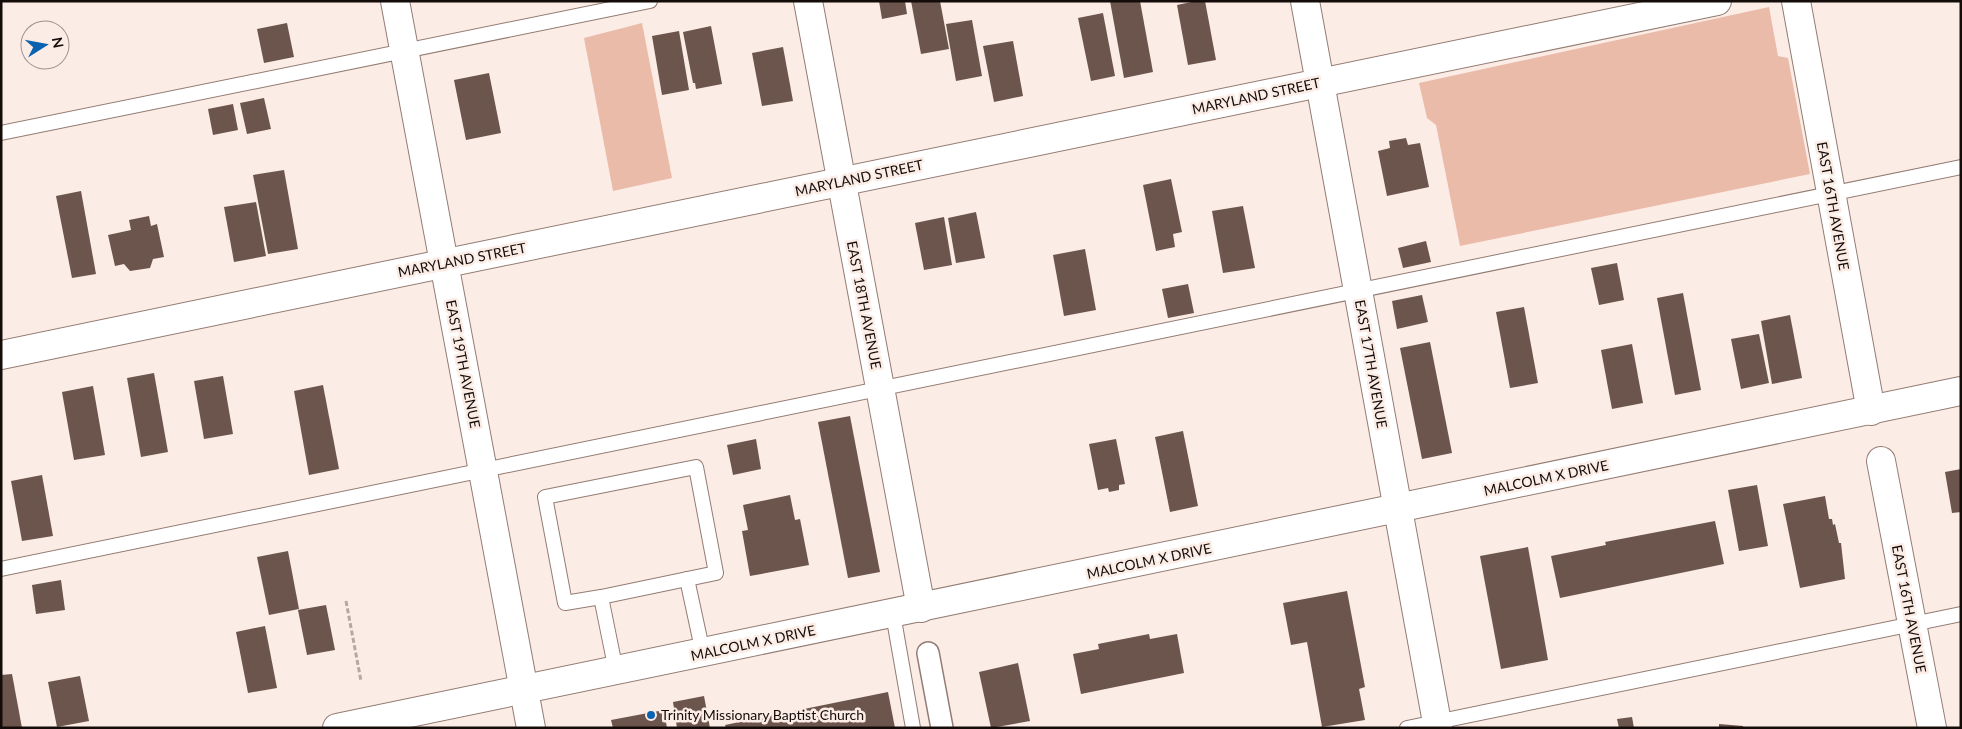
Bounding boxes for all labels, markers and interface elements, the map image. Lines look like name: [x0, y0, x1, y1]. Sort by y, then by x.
north arrow: [20, 20, 70, 70]
text: N: [49, 36, 68, 49]
street label: MARYLAND STREET: [1190, 74, 1322, 117]
street label: EAST 16TH AVENUE: [1814, 140, 1853, 272]
street label: MARYLAND STREET: [793, 156, 925, 199]
street label: MARYLAND STREET: [396, 239, 528, 280]
street label: EAST 18TH AVENUE: [844, 239, 885, 370]
street label: EAST 19TH AVENUE: [443, 298, 484, 429]
street label: EAST 17TH AVENUE: [1352, 298, 1391, 430]
street label: MALCOLM X DRIVE: [1482, 456, 1610, 499]
street label: MALCOLM X DRIVE: [1085, 539, 1213, 582]
street label: EAST 16TH AVENUE: [1889, 543, 1930, 674]
street label: MALCOLM X DRIVE: [689, 621, 817, 664]
place label: Trinity Missionary Baptist Church: [661, 706, 864, 723]
marker: Trinity Missionary Baptist Church: [645, 709, 657, 721]

